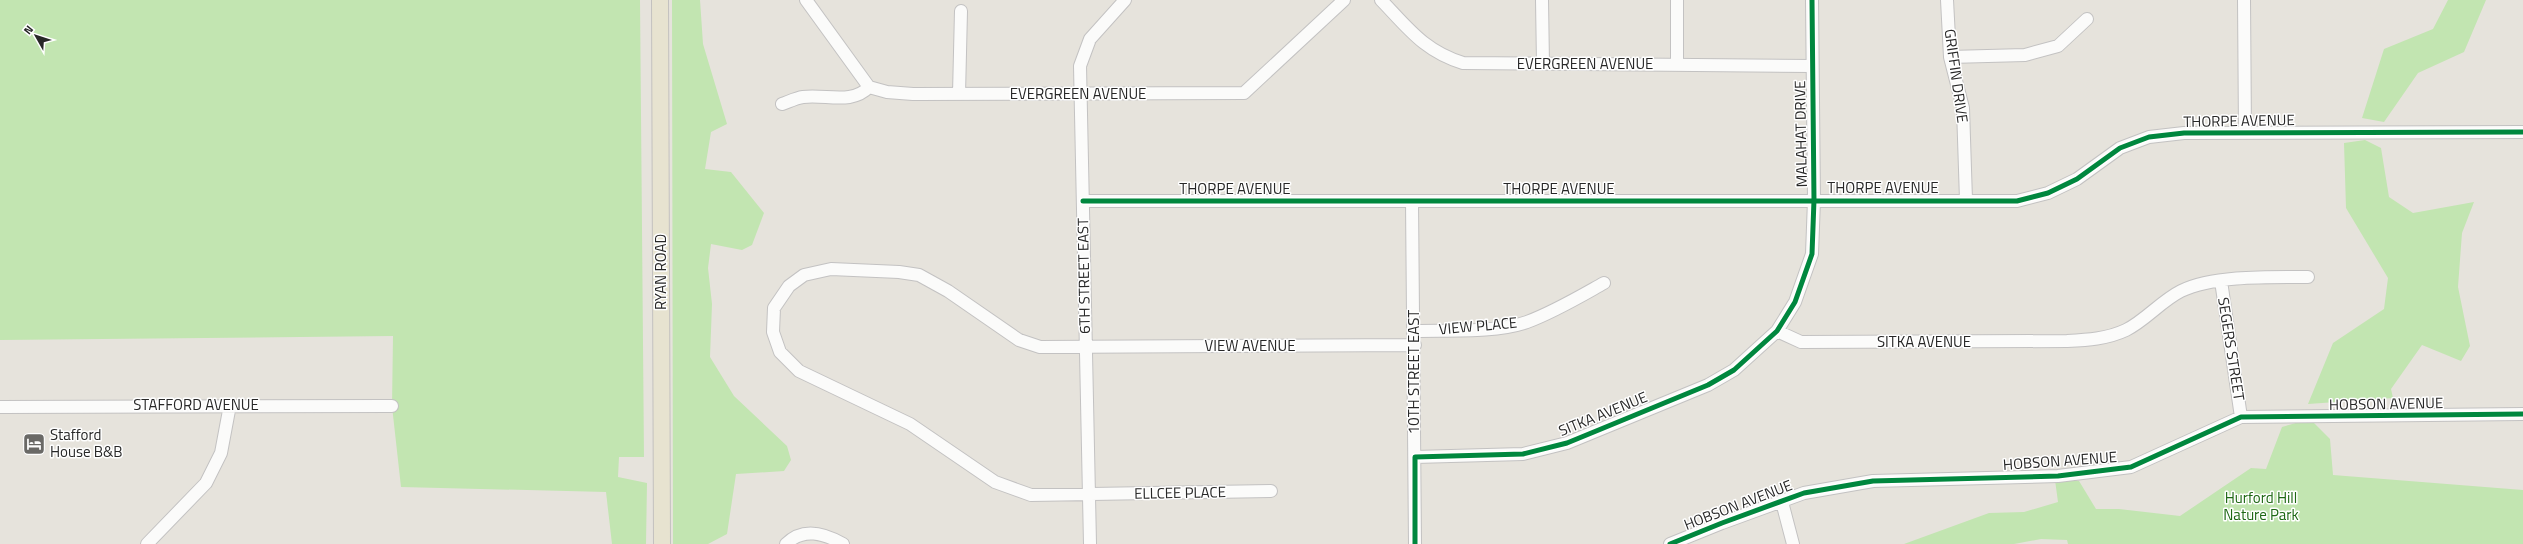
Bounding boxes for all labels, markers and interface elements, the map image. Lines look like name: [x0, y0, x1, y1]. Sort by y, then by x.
north arrow: [16, 16, 56, 56]
text: N: [20, 22, 37, 38]
street label: GRIFFIN DRIVE: [1939, 27, 1974, 124]
street label: EVERGREEN AVENUE: [1517, 52, 1653, 75]
street label: MALAHAT DRIVE: [1788, 80, 1813, 188]
street label: EVERGREEN AVENUE: [1010, 82, 1146, 105]
street label: THORPE AVENUE: [2183, 108, 2295, 133]
street label: THORPE AVENUE: [1827, 176, 1939, 199]
street label: THORPE AVENUE: [1179, 177, 1291, 200]
street label: THORPE AVENUE: [1503, 177, 1615, 200]
street label: 6TH STREET EAST: [1071, 218, 1096, 334]
street label: RYAN ROAD: [649, 234, 672, 310]
street label: SEGERS STREET: [2212, 296, 2251, 402]
street label: 10TH STREET EAST: [1402, 310, 1425, 434]
street label: VIEW PLACE: [1438, 311, 1518, 340]
street label: SITKA AVENUE: [1877, 330, 1971, 353]
street label: VIEW AVENUE: [1205, 334, 1295, 357]
street label: SITKA AVENUE: [1555, 385, 1651, 442]
street label: HOBSON AVENUE: [2329, 391, 2443, 416]
street label: STAFFORD AVENUE: [133, 393, 259, 416]
place label: Stafford House B&B: [50, 423, 123, 463]
hotel icon: Stafford House B&B: [21, 431, 47, 457]
street label: HOBSON AVENUE: [2002, 445, 2118, 476]
street label: HOBSON AVENUE: [1680, 473, 1795, 536]
street label: ELLCEE PLACE: [1134, 480, 1226, 505]
park label: Hurford Hill Nature Park: [2223, 486, 2299, 526]

